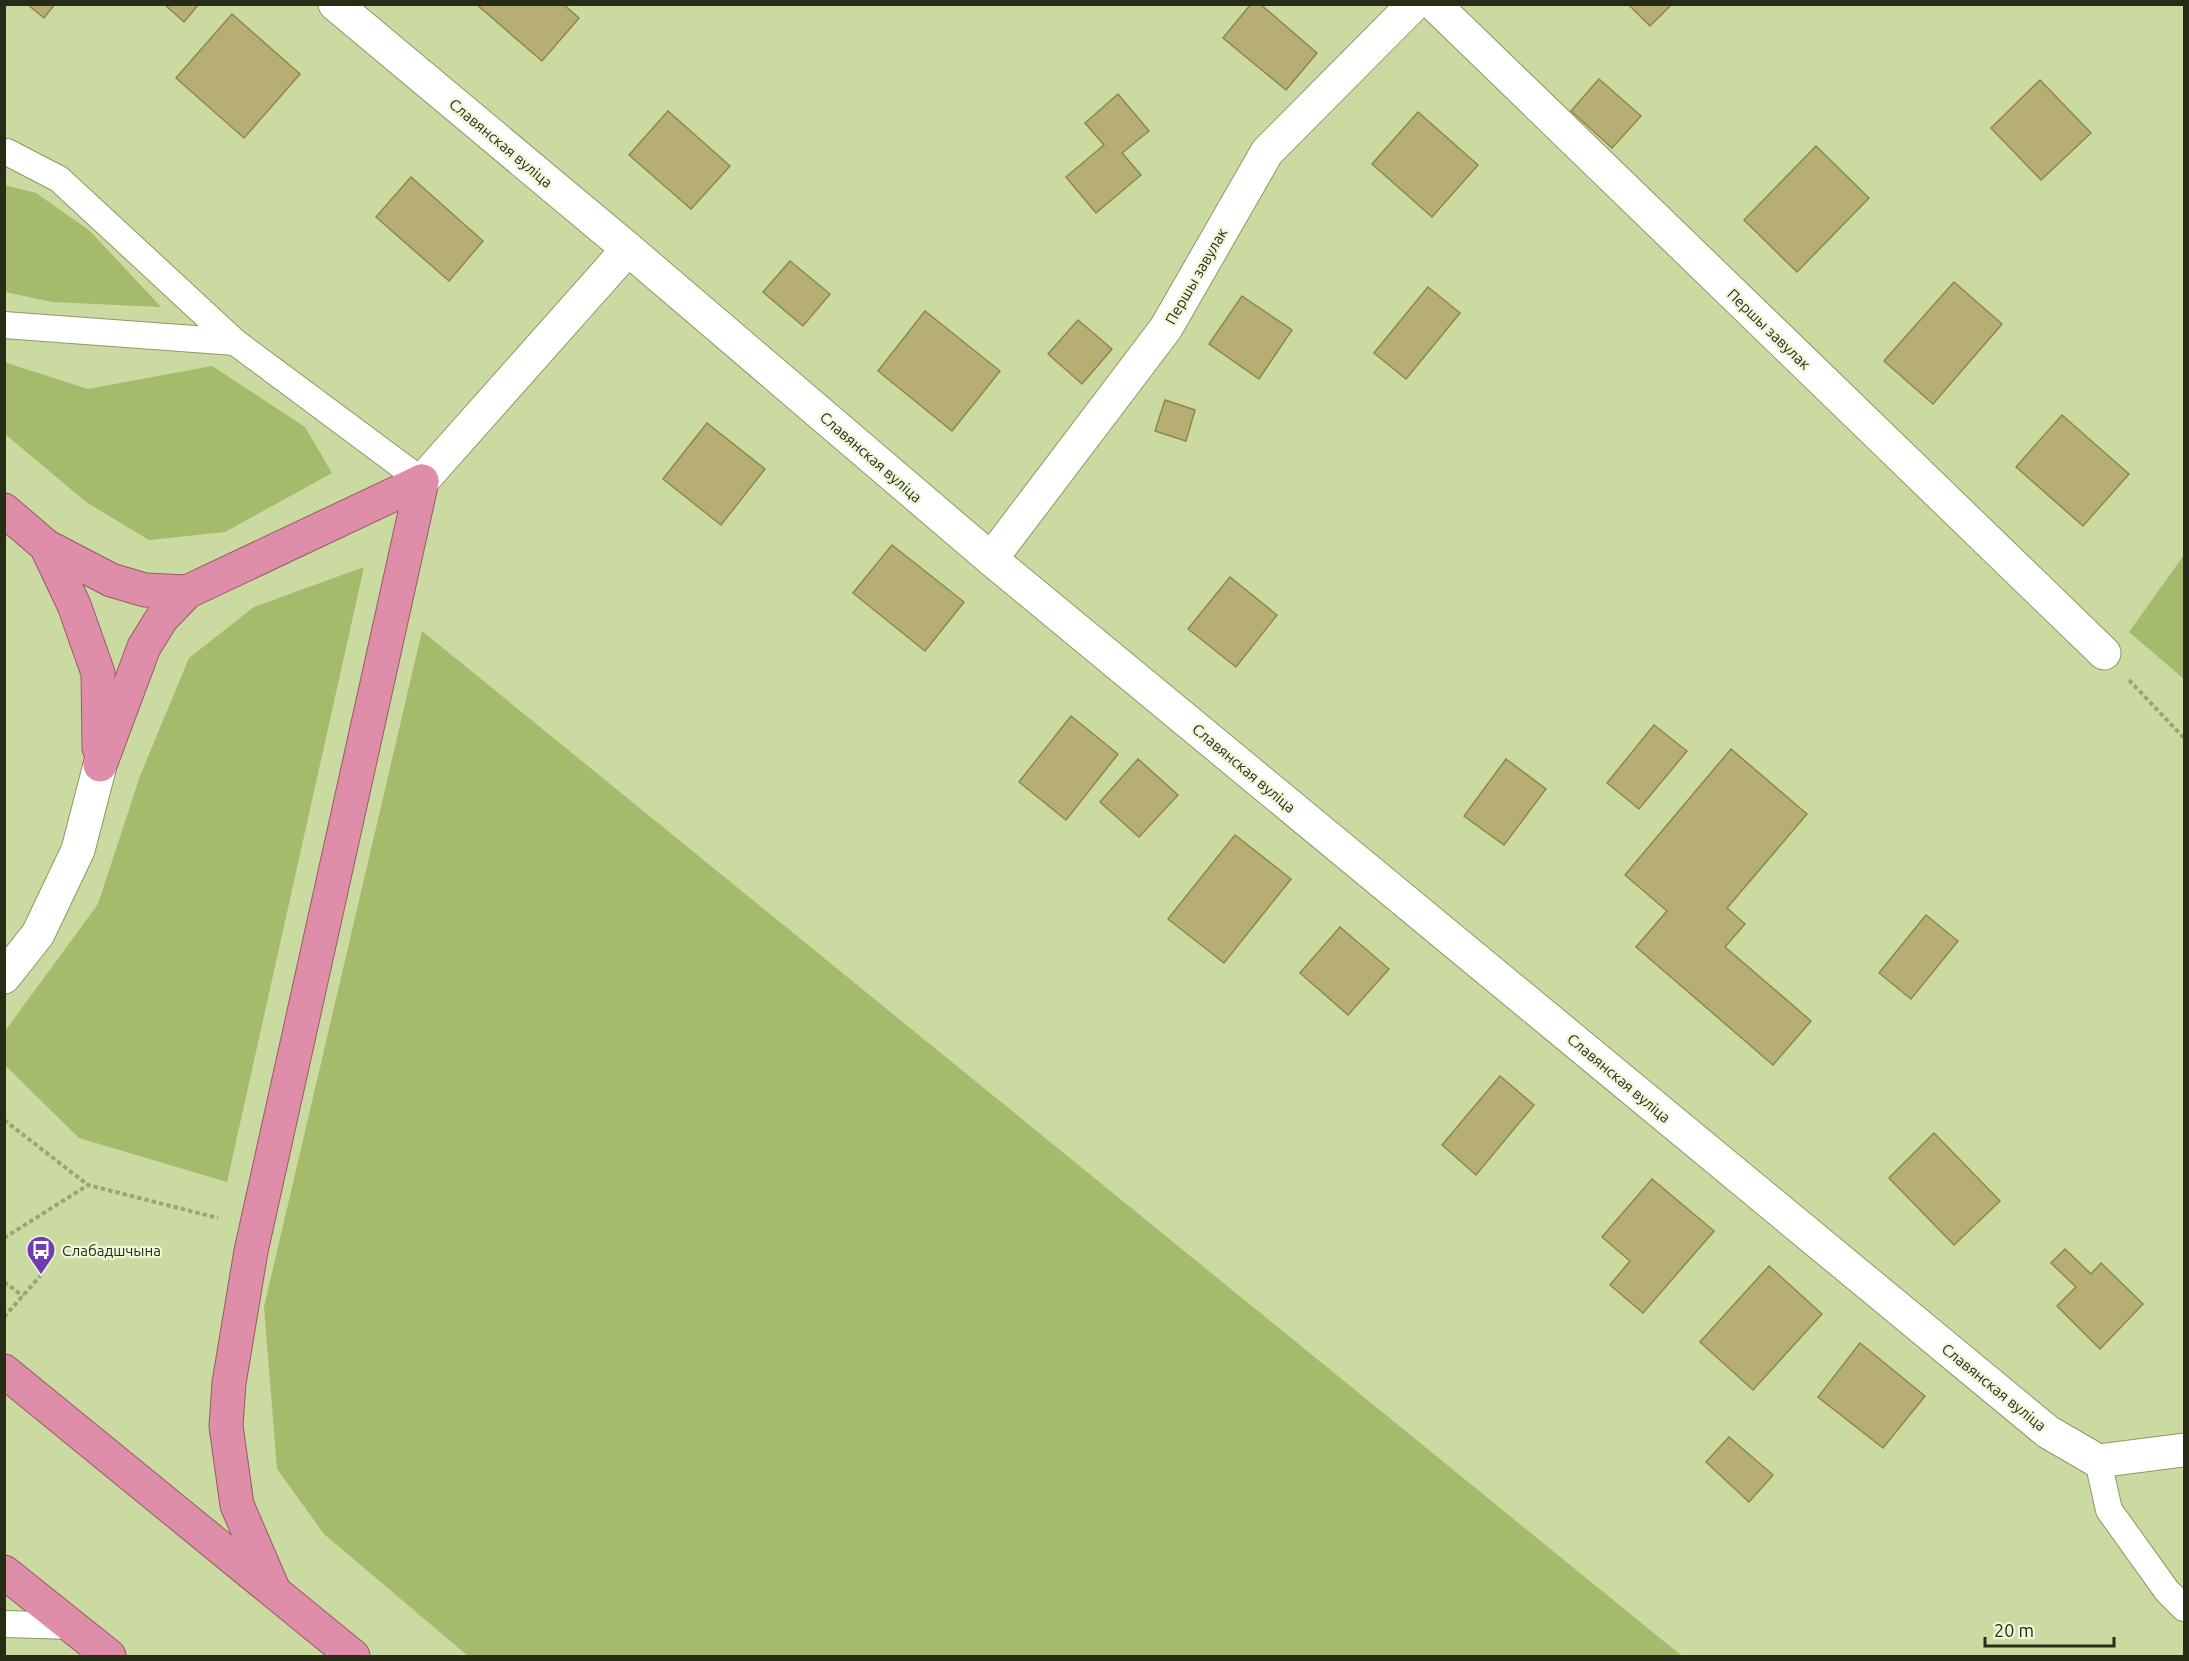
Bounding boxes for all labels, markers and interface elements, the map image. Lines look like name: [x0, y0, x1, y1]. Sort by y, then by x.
street label: Славянская вуліца: [446, 95, 556, 191]
street label: Першы завулак: [1162, 225, 1231, 327]
street label: Першы завулак: [1724, 285, 1814, 373]
street label: Славянская вуліца: [817, 408, 925, 506]
street label: Славянская вуліца: [1189, 720, 1299, 816]
street label: Славянская вуліца: [1564, 1030, 1674, 1126]
bus stop icon: Слабадшчына: [25, 1234, 57, 1276]
place label: Слабадшчына: [62, 1242, 161, 1259]
street label: Славянская вуліца: [1938, 1340, 2050, 1434]
scale bar: [1985, 1610, 2114, 1648]
text: 20 m: [1994, 1620, 2034, 1640]

